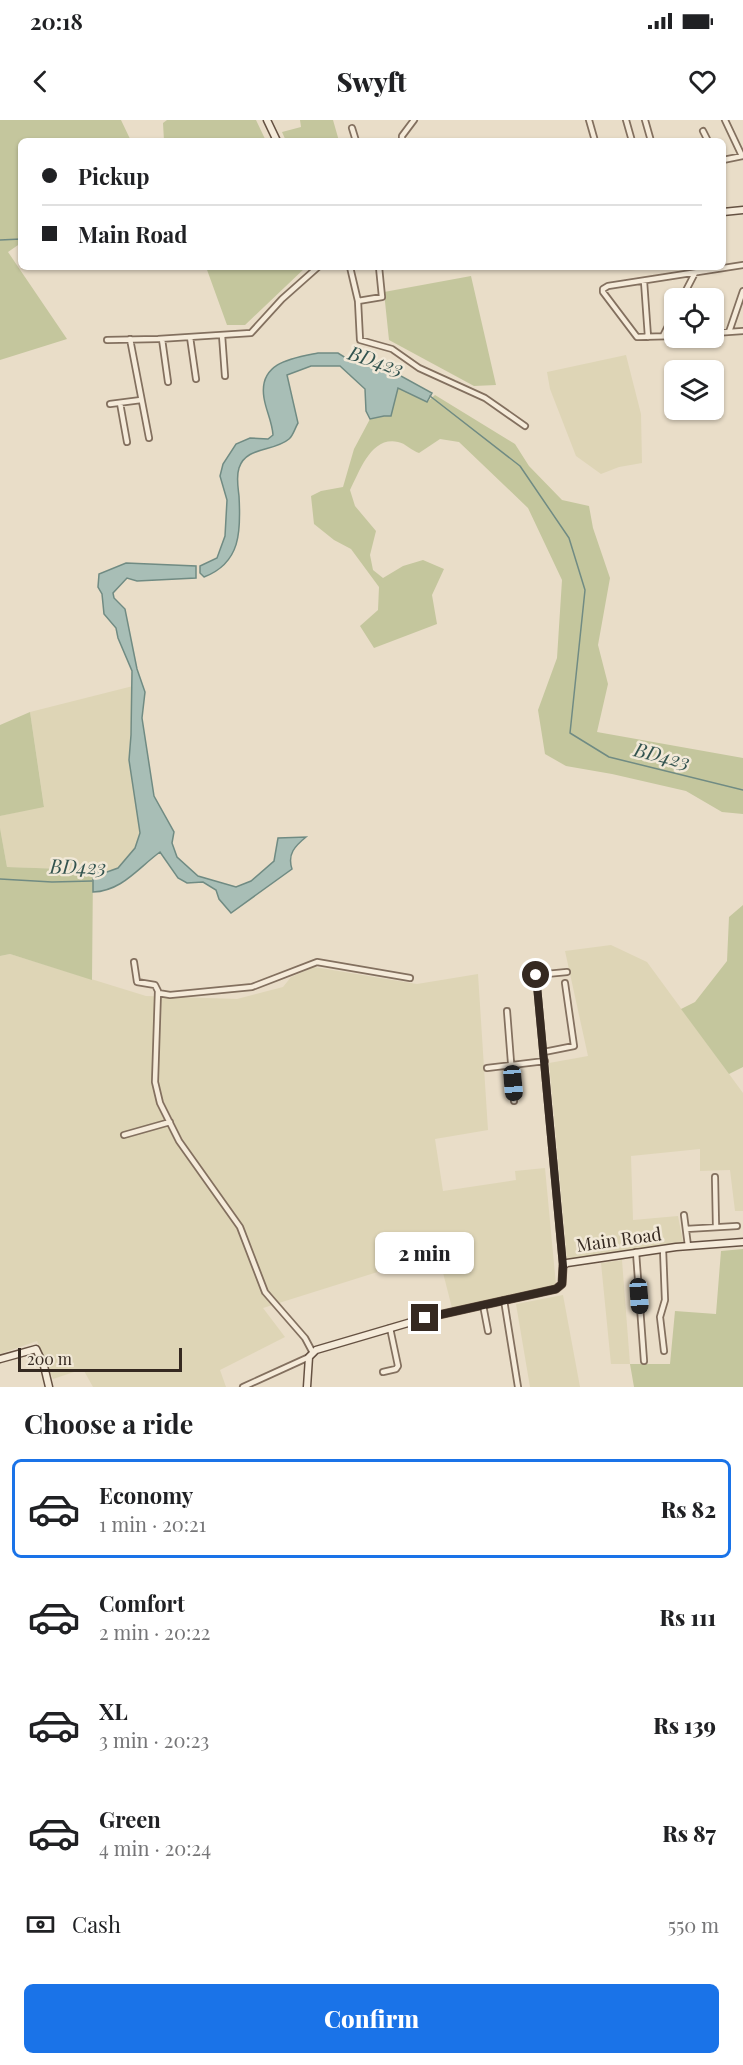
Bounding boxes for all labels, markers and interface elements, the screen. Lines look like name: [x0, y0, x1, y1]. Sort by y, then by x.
text: 20:18: [30, 6, 83, 36]
text: Swyft: [336, 63, 407, 99]
icon: back: [24, 65, 57, 98]
icon: heart: [686, 65, 719, 98]
text: Pickup: [78, 161, 149, 191]
text: Main Road: [78, 219, 187, 249]
map controls: [664, 288, 724, 420]
button: locate: [664, 288, 724, 348]
water label: BD423: [344, 338, 408, 381]
button: layers: [664, 360, 724, 420]
water label: BD423: [631, 734, 693, 775]
water label: BD423: [48, 851, 107, 879]
route start: [522, 961, 549, 988]
car: [502, 1064, 524, 1102]
street label: Main Road: [575, 1221, 664, 1257]
callout: 2 min: [376, 1231, 474, 1273]
text: 2 min: [398, 1239, 451, 1266]
car: [629, 1277, 649, 1315]
route end: [411, 1304, 438, 1331]
scale bar: [18, 1345, 182, 1372]
text: 200 m: [27, 1348, 72, 1369]
text: Choose a ride: [24, 1405, 193, 1441]
text: Economy: [99, 1480, 193, 1510]
icon: car: [27, 1482, 81, 1536]
text: Rs 82: [661, 1494, 716, 1524]
text: 1 min · 20:21: [99, 1510, 206, 1537]
text: Comfort: [99, 1588, 185, 1618]
icon: car: [27, 1590, 81, 1644]
text: Rs 111: [660, 1602, 716, 1632]
text: 2 min · 20:22: [99, 1618, 210, 1645]
text: XL: [99, 1696, 128, 1726]
icon: car: [27, 1698, 81, 1752]
text: Rs 139: [653, 1710, 716, 1740]
text: 3 min · 20:23: [99, 1726, 209, 1753]
text: Green: [99, 1804, 161, 1834]
icon: car: [27, 1806, 81, 1860]
text: Rs 87: [662, 1818, 716, 1848]
text: 4 min · 20:24: [99, 1834, 211, 1861]
icon: cash: [24, 1908, 57, 1941]
text: Cash: [72, 1909, 121, 1939]
text: 550 m: [668, 1911, 719, 1938]
button: Confirm: [24, 1984, 719, 2053]

